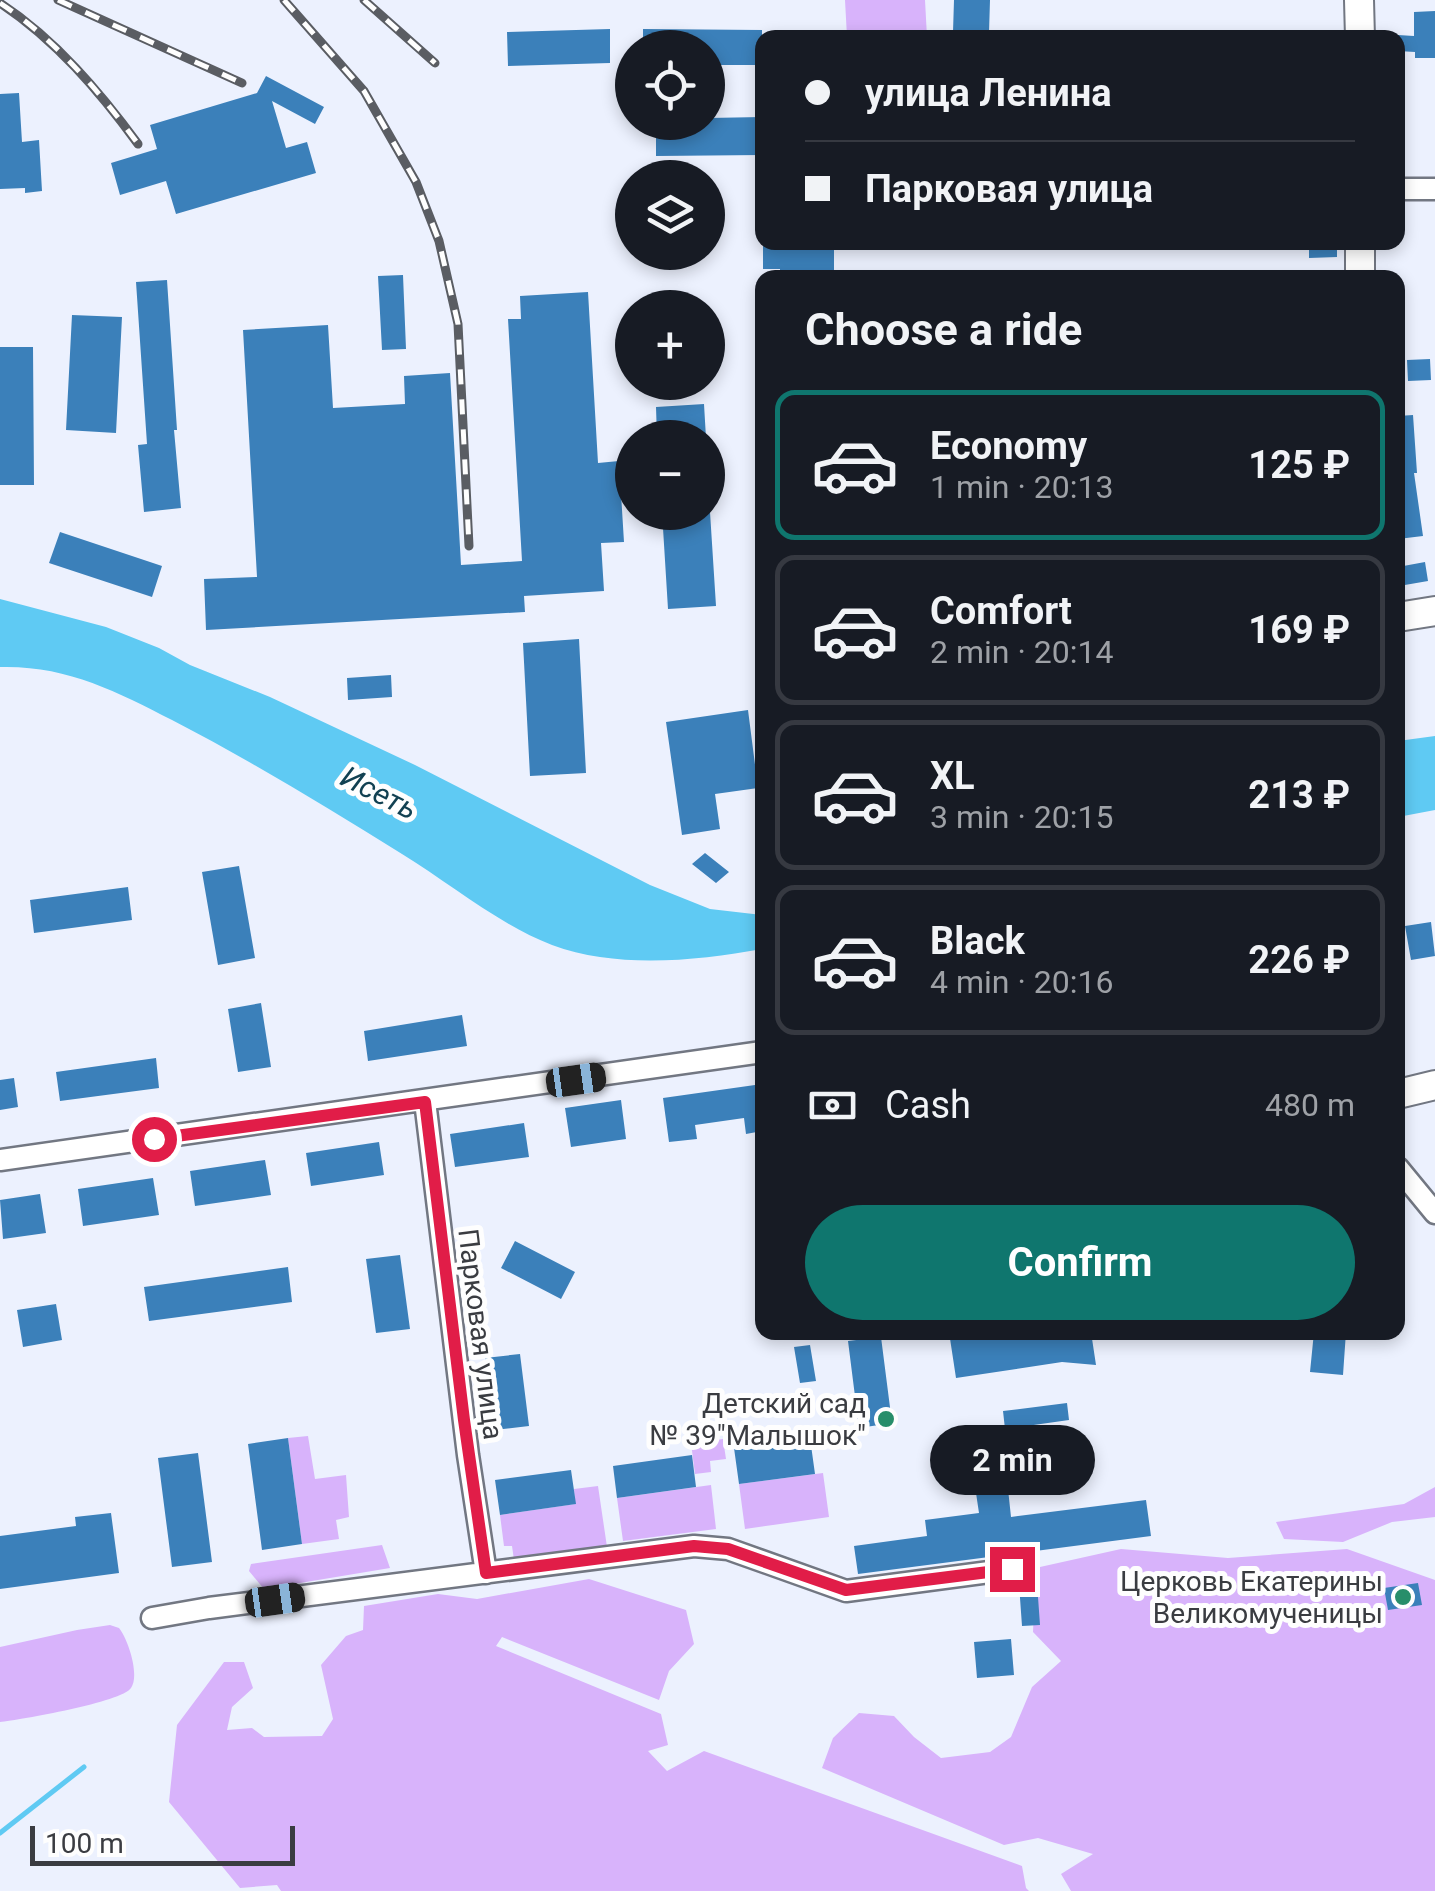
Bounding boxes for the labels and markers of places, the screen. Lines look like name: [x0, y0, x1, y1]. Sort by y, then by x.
place label: Детский сад № 39"Малышок": [649, 1387, 866, 1452]
marker: Детский сад № 39"Малышок": [875, 1408, 897, 1430]
place label: Церковь Екатерины Великомученицы: [1120, 1565, 1383, 1630]
marker: Церковь Екатерины Великомученицы: [1392, 1586, 1414, 1608]

